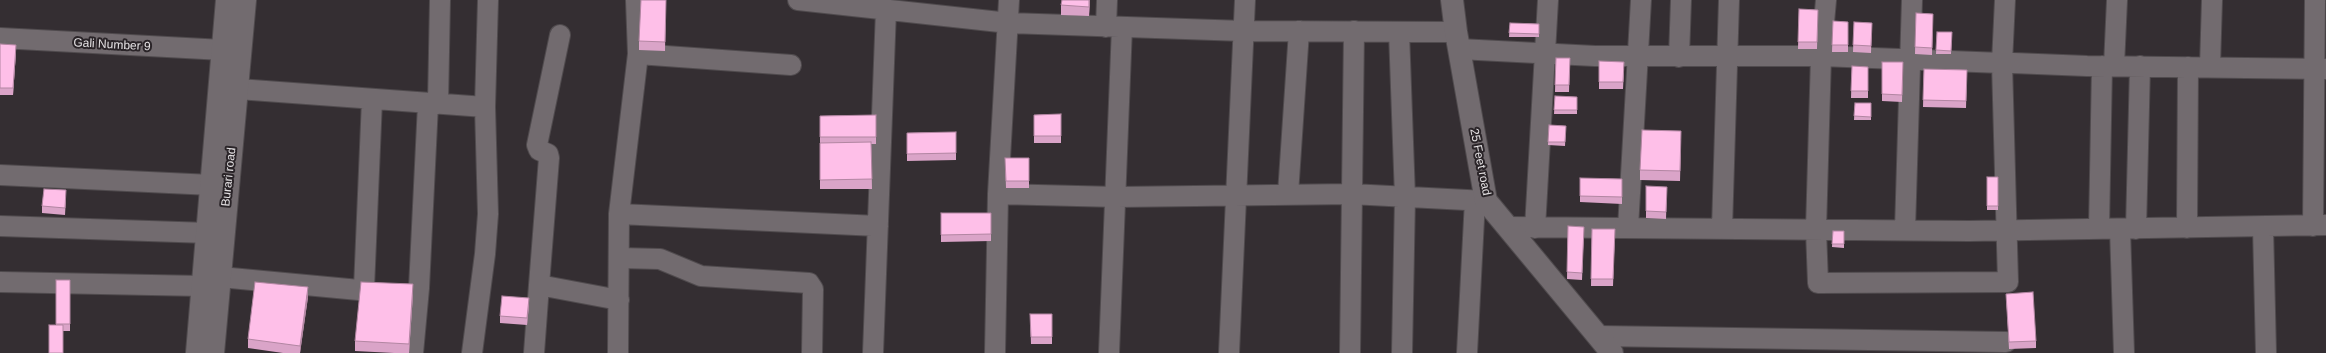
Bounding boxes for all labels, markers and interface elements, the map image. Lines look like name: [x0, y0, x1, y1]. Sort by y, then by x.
street label: Gali Number 9: [73, 36, 151, 54]
street label: 25 Feet road: [1466, 127, 1494, 197]
street label: Burari road: [219, 147, 239, 207]

